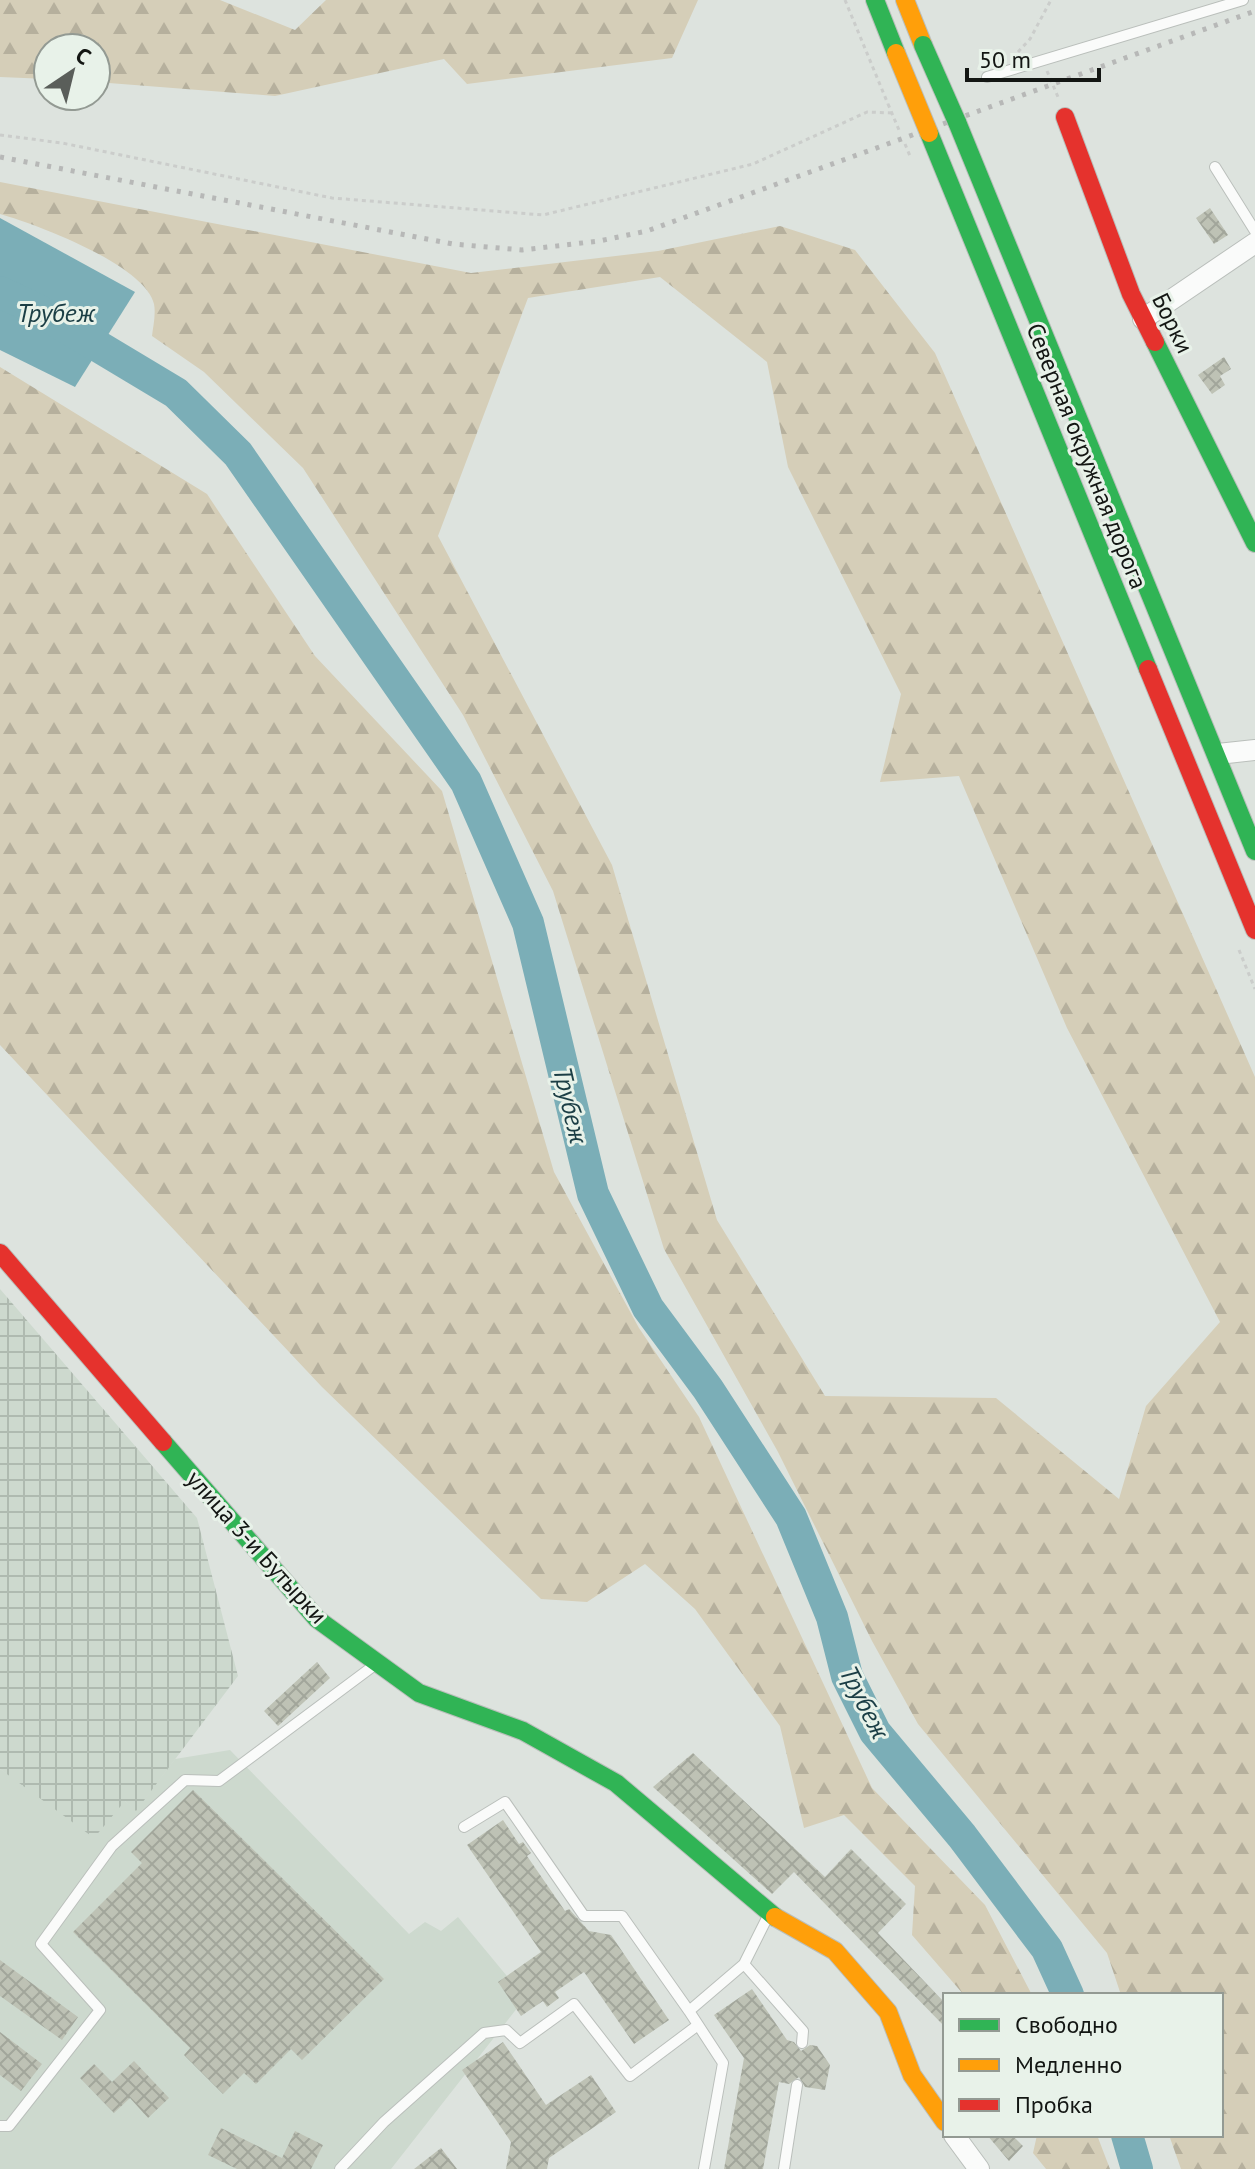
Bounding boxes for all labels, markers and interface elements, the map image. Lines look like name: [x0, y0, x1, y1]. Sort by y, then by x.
north arrow: [32, 32, 112, 112]
scale bar: [967, 32, 1099, 82]
text: С: [70, 41, 97, 71]
text: 50 m: [979, 44, 1031, 75]
street label: Борки: [1145, 288, 1201, 358]
water label: Трубеж: [17, 296, 96, 329]
street label: Северная окружная дорога: [1019, 319, 1155, 593]
water label: Трубеж: [546, 1063, 596, 1147]
street label: улица 3-и Бутырки: [180, 1464, 334, 1630]
water label: Трубеж: [833, 1660, 898, 1745]
legend: [943, 1993, 1223, 2137]
text: Свободно: [1015, 2009, 1118, 2040]
text: Медленно: [1015, 2049, 1122, 2080]
text: Пробка: [1015, 2089, 1093, 2120]

